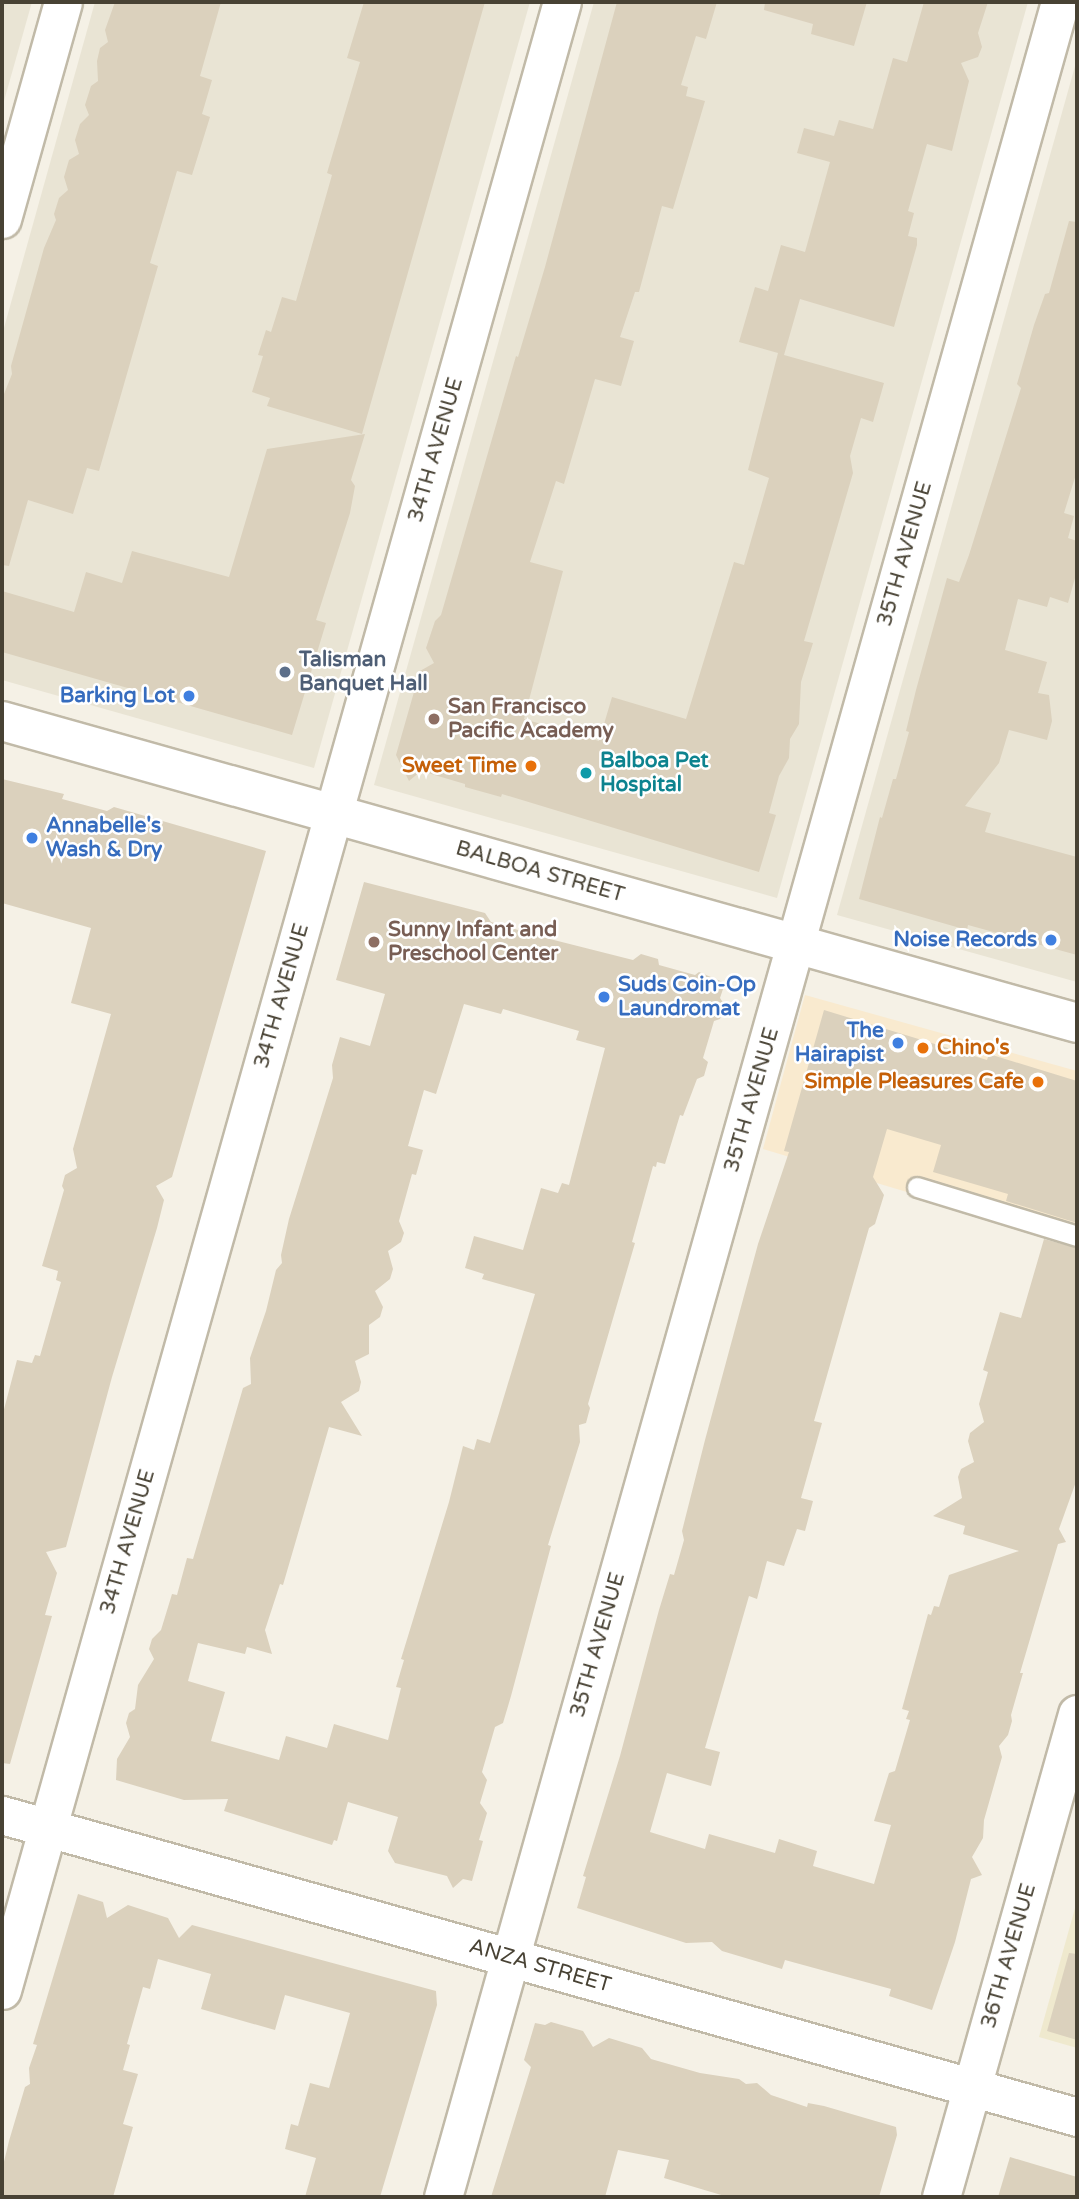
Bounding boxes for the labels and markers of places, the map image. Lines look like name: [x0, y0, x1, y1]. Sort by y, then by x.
place label: Talisman Banquet Hall: [299, 647, 428, 697]
marker: Talisman Banquet Hall: [277, 664, 293, 680]
place label: Barking Lot: [60, 683, 175, 709]
marker: Barking Lot: [181, 688, 197, 704]
place label: San Francisco Pacific Academy: [448, 694, 614, 744]
marker: San Francisco Pacific Academy: [426, 711, 442, 727]
place label: Balboa Pet Hospital: [600, 748, 709, 798]
place label: Sweet Time: [402, 753, 517, 779]
marker: Sweet Time: [523, 758, 539, 774]
marker: Balboa Pet Hospital: [578, 765, 594, 781]
place label: Annabelle's Wash & Dry: [46, 813, 162, 863]
marker: Annabelle's Wash & Dry: [24, 830, 40, 846]
place label: Sunny Infant and Preschool Center: [388, 917, 558, 967]
place label: Noise Records: [893, 927, 1037, 953]
marker: Noise Records: [1043, 932, 1059, 948]
marker: Sunny Infant and Preschool Center: [366, 934, 382, 950]
place label: Suds Coin-Op Laundromat: [618, 972, 756, 1022]
marker: Suds Coin-Op Laundromat: [596, 989, 612, 1005]
place label: The Hairapist: [795, 1018, 884, 1068]
marker: The Hairapist: [890, 1035, 906, 1051]
place label: Chino's: [937, 1035, 1010, 1061]
marker: Chino's: [915, 1040, 931, 1056]
place label: Simple Pleasures Cafe: [805, 1069, 1024, 1095]
marker: Simple Pleasures Cafe: [1030, 1074, 1046, 1090]

